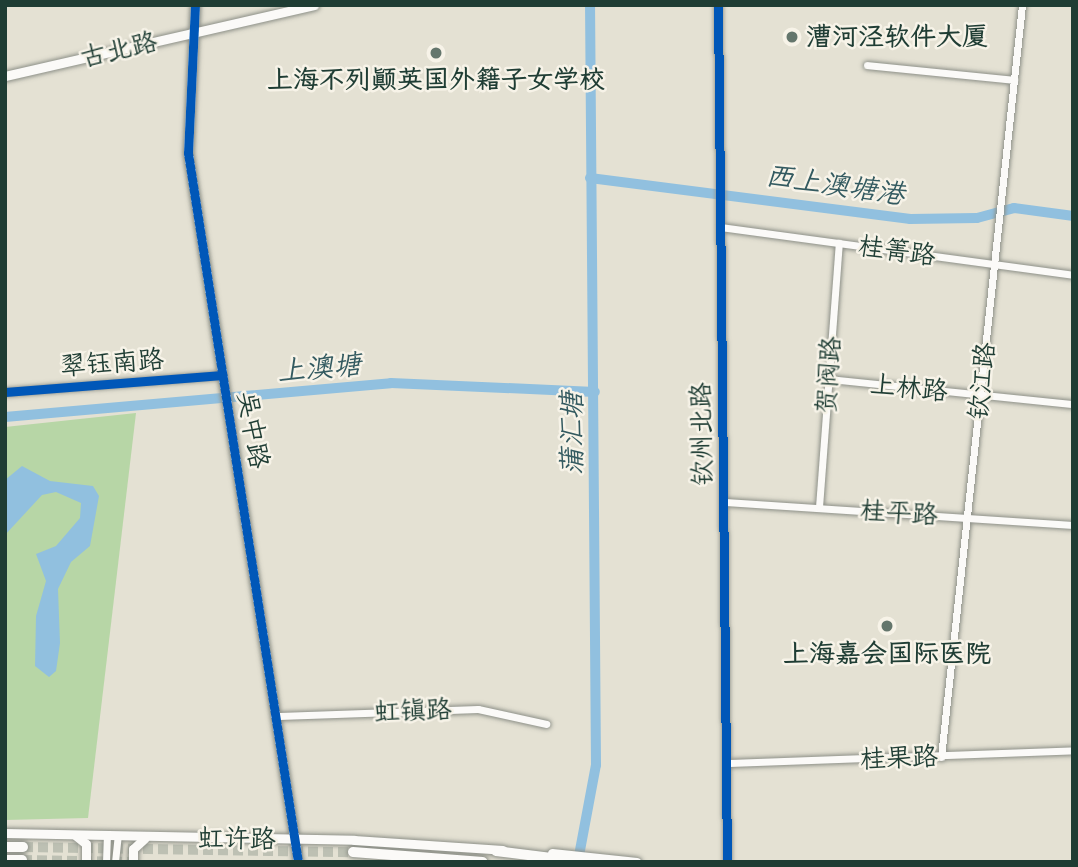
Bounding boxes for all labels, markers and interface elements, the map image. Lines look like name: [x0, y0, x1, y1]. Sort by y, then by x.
place label: 漕河泾软件大厦: [806, 21, 988, 53]
street label: 古北路: [77, 26, 161, 74]
marker: 漕河泾软件大厦: [784, 29, 800, 45]
marker: 上海不列颠英国外籍子女学校: [428, 45, 444, 61]
place label: 上海不列颠英国外籍子女学校: [267, 64, 605, 96]
water label: 西上澳塘港: [763, 158, 907, 210]
street label: 桂箐路: [856, 230, 938, 272]
street label: 贺阀路: [811, 335, 847, 415]
street label: 钦江路: [962, 341, 1002, 421]
street label: 翠钰南路: [59, 344, 165, 382]
water label: 上澳塘: [276, 347, 362, 387]
street label: 上林路: [869, 368, 949, 408]
street label: 钦州北路: [685, 382, 719, 486]
street label: 吴中路: [231, 389, 275, 471]
water label: 蒲汇塘: [554, 392, 588, 476]
street label: 桂平路: [859, 495, 939, 531]
marker: 上海嘉会国际医院: [877, 616, 897, 636]
place label: 上海嘉会国际医院: [783, 638, 991, 670]
street label: 虹镇路: [373, 694, 453, 728]
street label: 桂果路: [859, 741, 939, 775]
street label: 虹许路: [198, 823, 276, 855]

